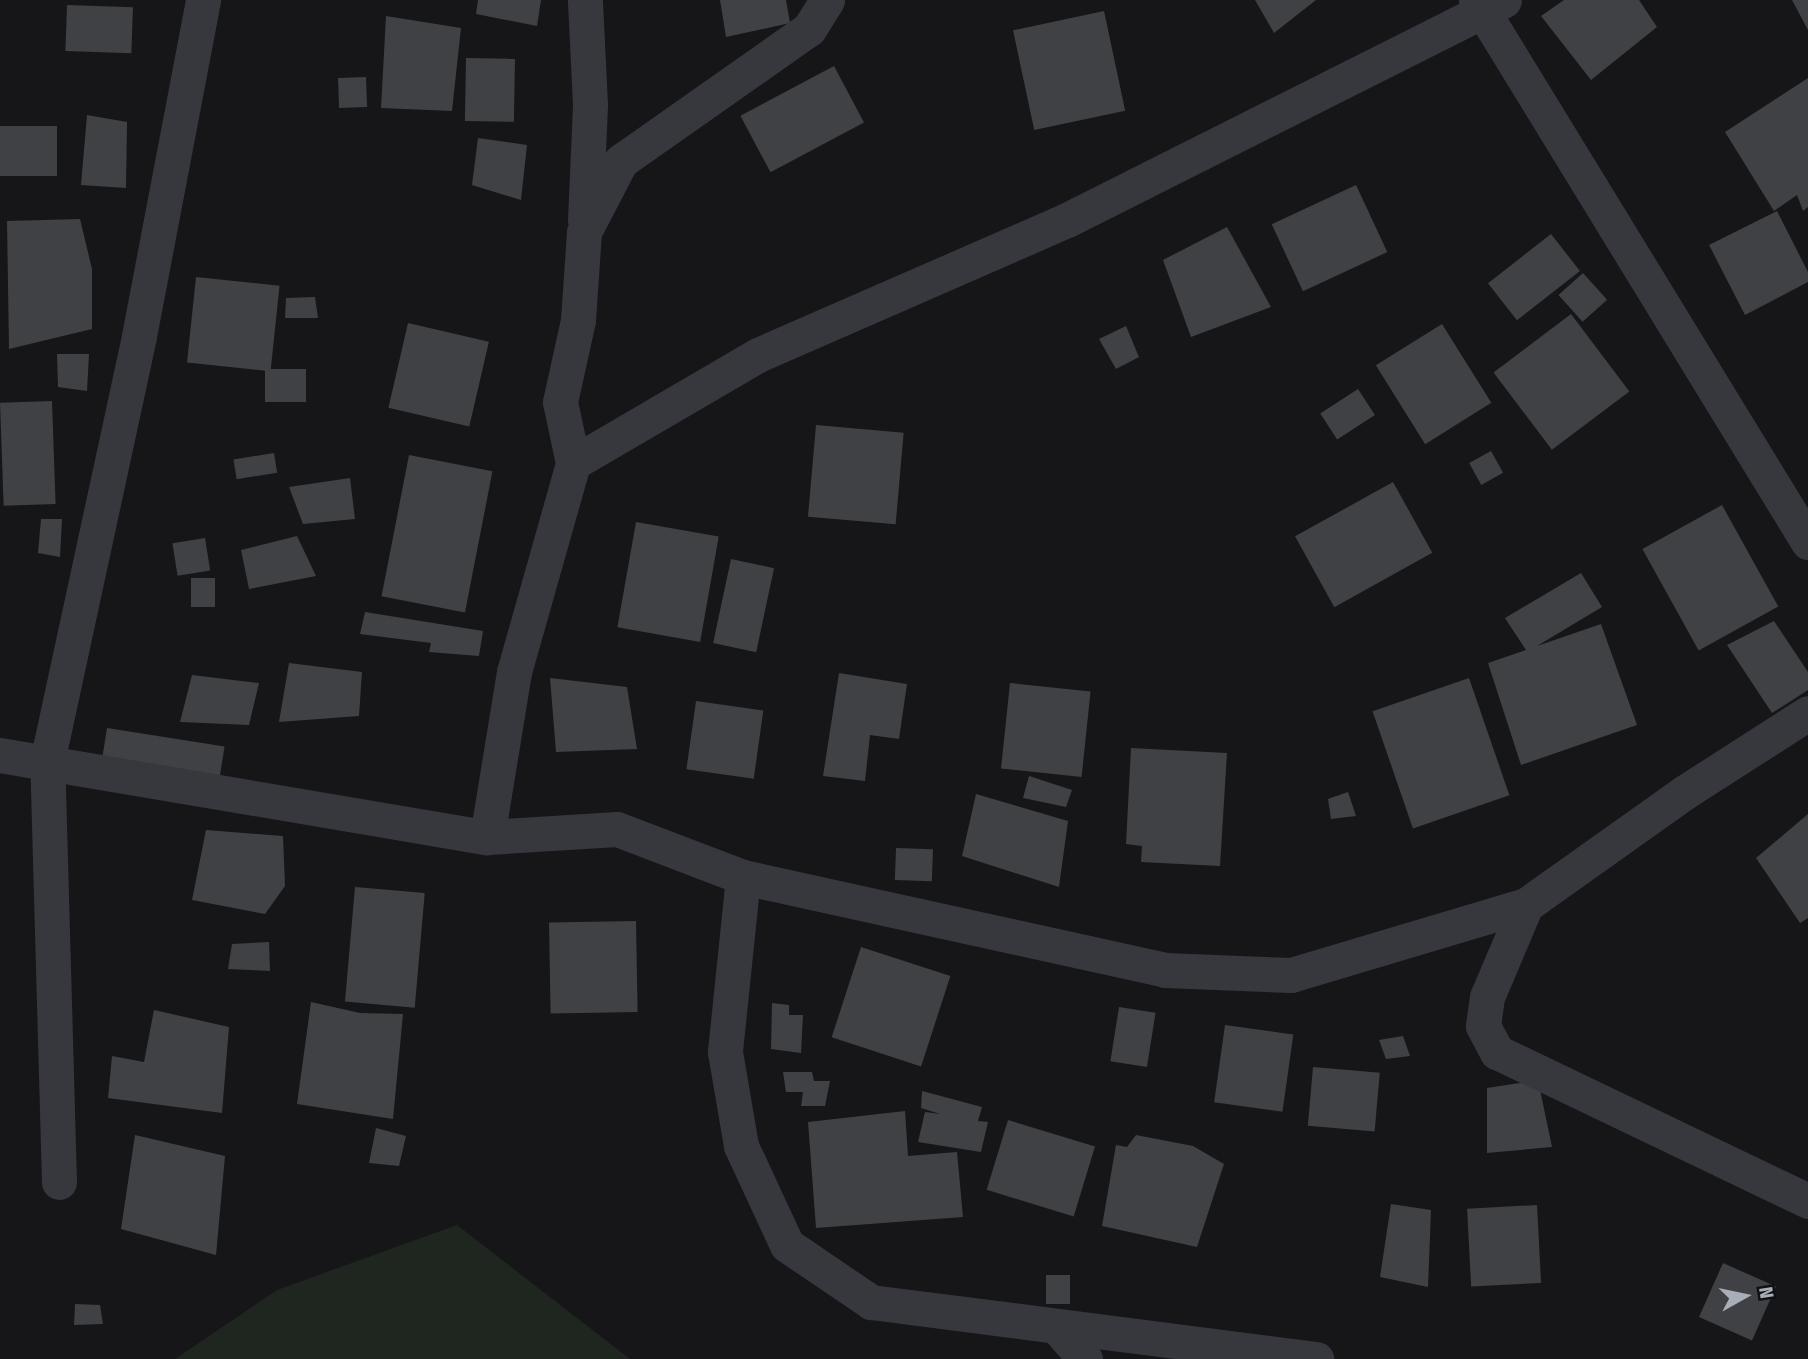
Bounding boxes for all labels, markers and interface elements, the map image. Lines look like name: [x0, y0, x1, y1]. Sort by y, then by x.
north arrow: [1710, 1261, 1780, 1331]
text: N: [1754, 1285, 1778, 1300]

